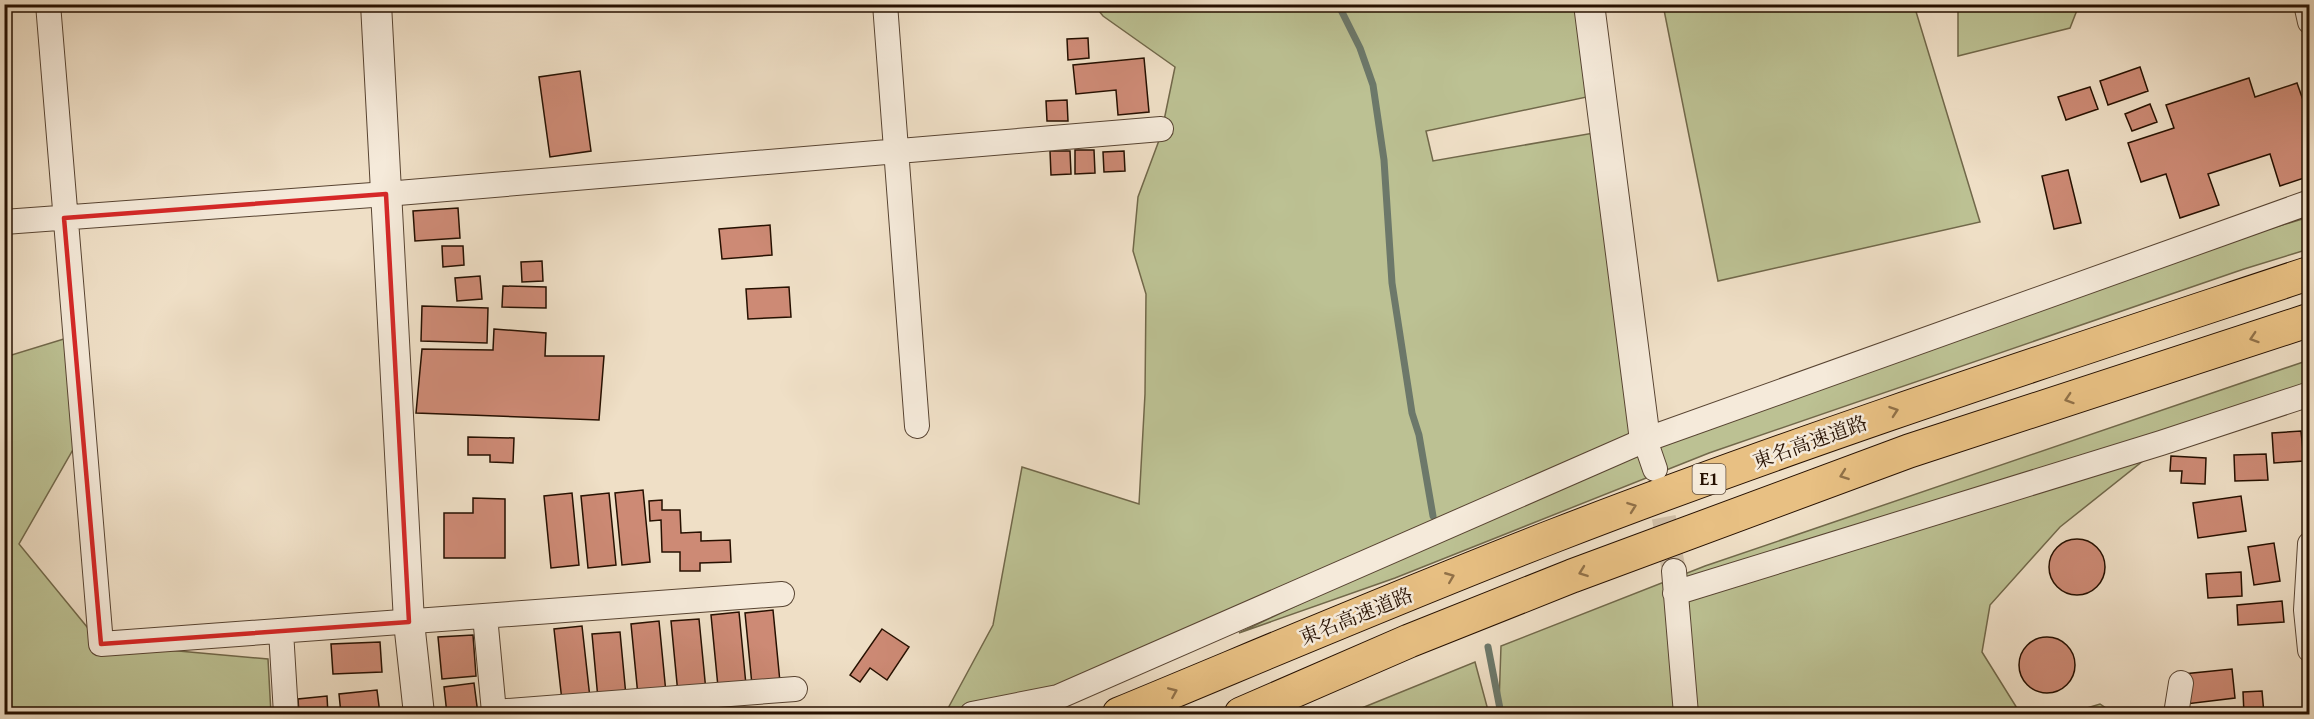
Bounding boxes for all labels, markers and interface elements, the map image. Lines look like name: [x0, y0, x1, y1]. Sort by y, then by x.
one-way arrow: [2249, 331, 2260, 343]
one-way arrow: [2064, 391, 2075, 404]
one-way arrow: [1888, 406, 1899, 419]
street label: 東名高速道路: [1748, 407, 1871, 476]
road number: E1: [1692, 464, 1726, 494]
one-way arrow: [1839, 468, 1850, 480]
one-way arrow: [1626, 502, 1637, 515]
one-way arrow: [1578, 564, 1588, 577]
one-way arrow: [1444, 572, 1455, 585]
street label: 東名高速道路: [1295, 580, 1417, 651]
one-way arrow: [1166, 687, 1177, 699]

